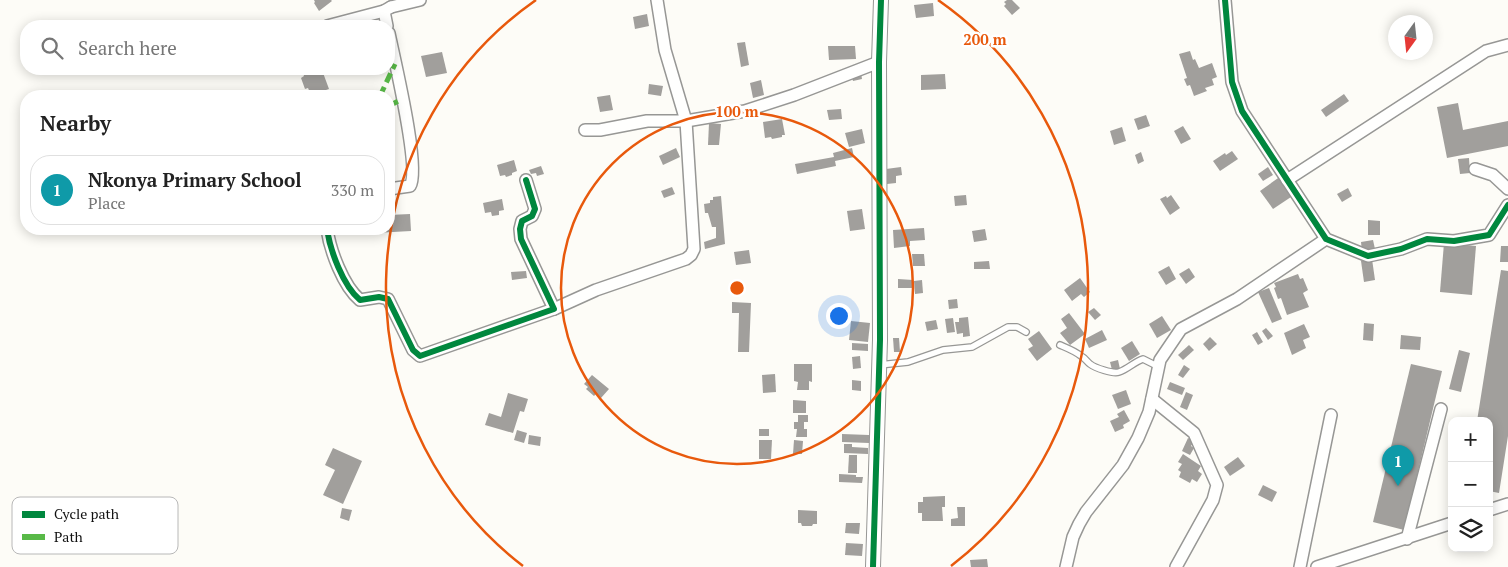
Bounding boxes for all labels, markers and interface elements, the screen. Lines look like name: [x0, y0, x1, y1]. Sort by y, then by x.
north arrow: [1388, 15, 1433, 60]
search box: [20, 20, 395, 75]
text: 200 m: [963, 29, 1007, 49]
icon: search: [38, 34, 66, 62]
text: Search here: [78, 35, 177, 60]
text: 100 m: [715, 101, 759, 121]
text: Nearby: [40, 109, 111, 137]
text: Nkonya Primary School: [88, 167, 302, 192]
text: 1: [52, 179, 62, 201]
text: 330 m: [331, 179, 374, 201]
text: Place: [88, 192, 126, 214]
centre of rings: [728, 279, 746, 297]
your location: [826, 303, 852, 329]
map controls: [1448, 417, 1493, 552]
button: +: [1448, 417, 1493, 462]
pin: 1: [1382, 445, 1414, 486]
button: −: [1448, 462, 1493, 507]
legend: [12, 497, 178, 554]
text: Cycle path: [54, 504, 119, 523]
button: layers: [1448, 507, 1493, 552]
text: Path: [54, 527, 83, 546]

